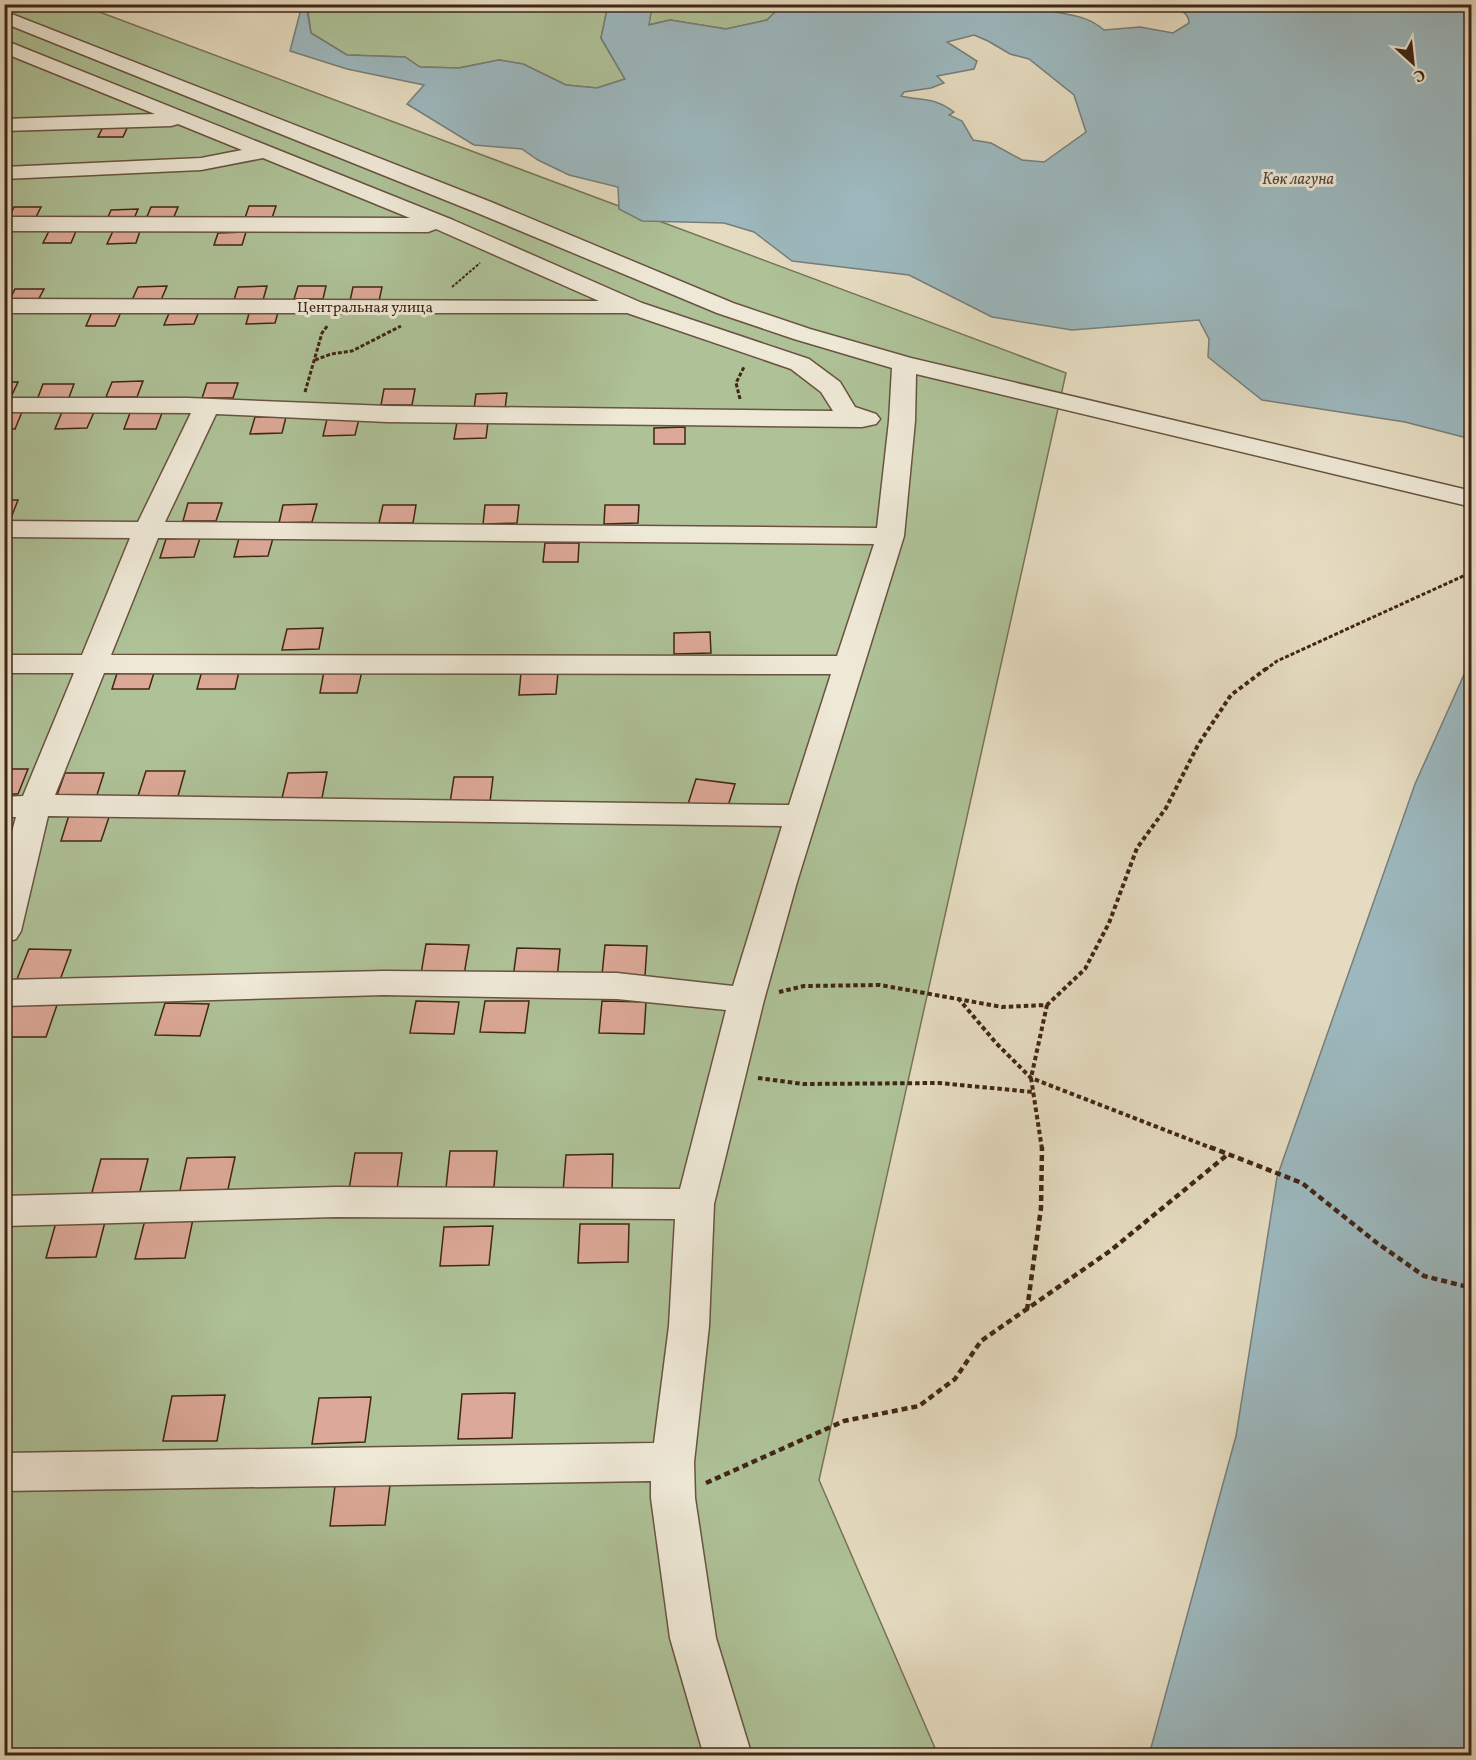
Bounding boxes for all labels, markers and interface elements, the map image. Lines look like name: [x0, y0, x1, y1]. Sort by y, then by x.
north arrow: [1383, 33, 1443, 93]
text: С: [1409, 62, 1428, 87]
water label: Көк лагуна: [1262, 169, 1334, 191]
street label: Центральная улица: [297, 298, 433, 319]

